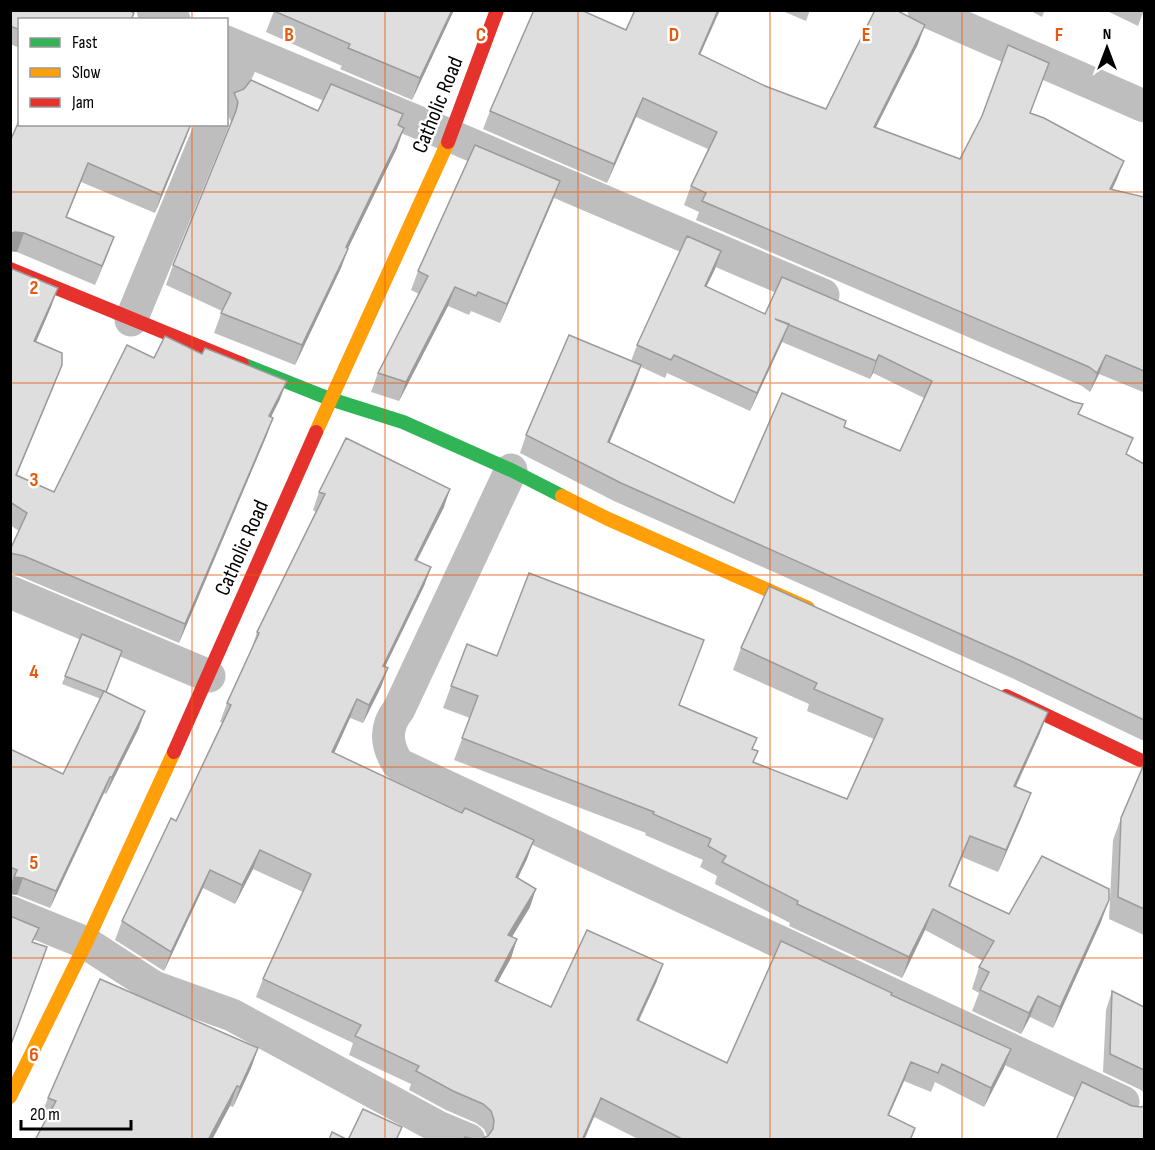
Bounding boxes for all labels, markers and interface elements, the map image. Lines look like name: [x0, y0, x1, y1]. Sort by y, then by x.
legend: [18, 18, 228, 126]
north arrow: [1077, 18, 1137, 78]
text: B: [284, 23, 294, 47]
text: C: [476, 23, 486, 47]
text: D: [669, 23, 679, 47]
text: E: [862, 23, 870, 47]
text: F: [1055, 23, 1063, 47]
text: N: [1103, 25, 1111, 44]
text: Fast: [72, 32, 98, 53]
street label: Catholic Road: [406, 53, 470, 157]
text: Slow: [72, 62, 101, 83]
text: Jam: [71, 92, 94, 113]
text: 2: [30, 276, 38, 300]
text: 3: [30, 468, 39, 492]
street label: Catholic Road: [209, 496, 275, 600]
text: 4: [29, 660, 39, 684]
text: 5: [30, 851, 39, 875]
text: 6: [29, 1043, 39, 1067]
scale bar: [21, 1093, 130, 1131]
text: 20 m: [30, 1104, 60, 1125]

